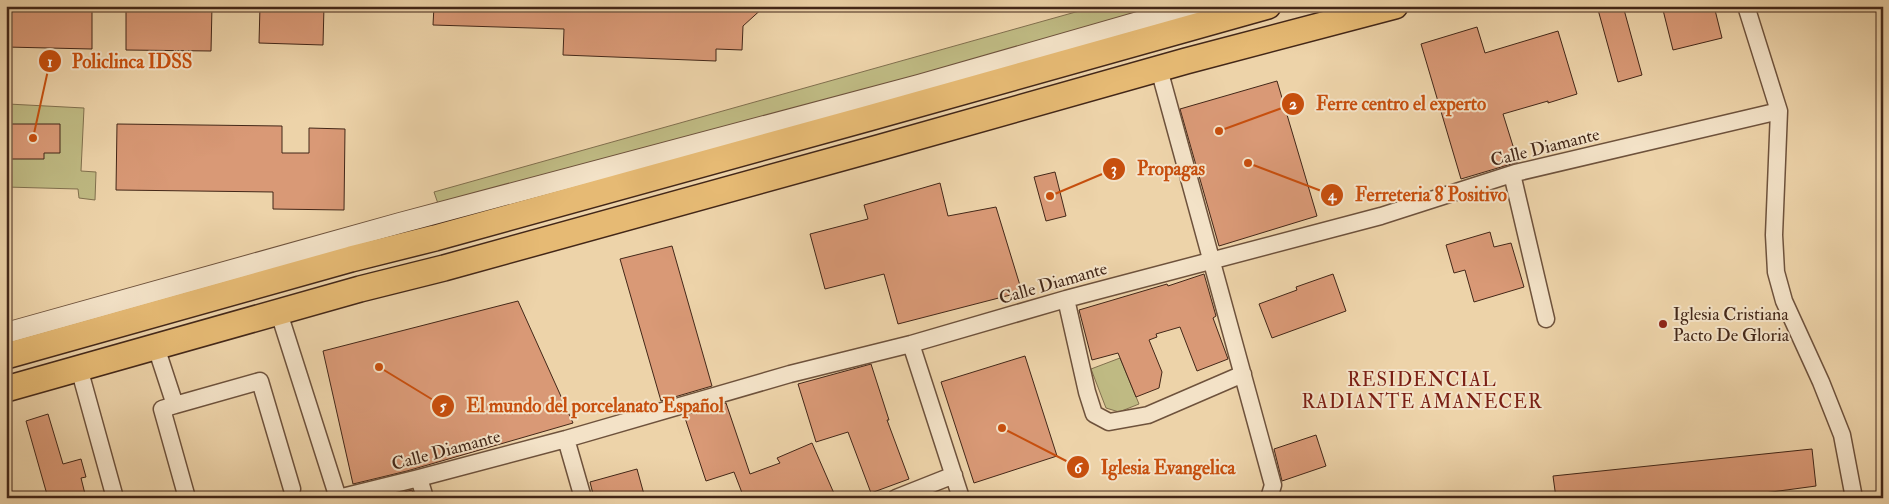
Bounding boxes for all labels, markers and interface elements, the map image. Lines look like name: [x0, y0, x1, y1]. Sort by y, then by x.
callout: Policlinca IDSS: [37, 44, 203, 78]
text: Policlinca IDSS: [72, 50, 192, 74]
text: 1: [47, 53, 53, 72]
callout: Ferre centro el experto: [1281, 87, 1496, 121]
text: Ferre centro el experto: [1316, 92, 1486, 117]
text: 2: [1289, 95, 1297, 114]
street label: Calle Diamante: [1488, 123, 1603, 172]
callout: Propagas: [1102, 152, 1215, 186]
text: Propagas: [1137, 157, 1206, 182]
text: 3: [1111, 160, 1117, 179]
callout: Ferreteria 8 Positivo: [1320, 178, 1517, 212]
text: Ferreteria 8 Positivo: [1355, 183, 1507, 207]
text: 4: [1327, 186, 1337, 205]
street label: Calle Diamante: [996, 257, 1110, 310]
place label: Iglesia Cristiana Pacto De Gloria: [1673, 303, 1790, 347]
marker: Iglesia Cristiana Pacto De Gloria: [1657, 318, 1669, 330]
district label: RESIDENCIAL RADIANTE AMANECER: [1301, 368, 1543, 414]
callout: El mundo del porcelanato Español: [431, 389, 734, 423]
text: El mundo del porcelanato Español: [466, 394, 724, 419]
text: 5: [440, 397, 447, 416]
street label: Calle Diamante: [389, 425, 504, 476]
callout: Iglesia Evangelica: [1066, 450, 1245, 484]
text: Iglesia Evangelica: [1101, 456, 1237, 481]
text: 6: [1074, 459, 1083, 478]

